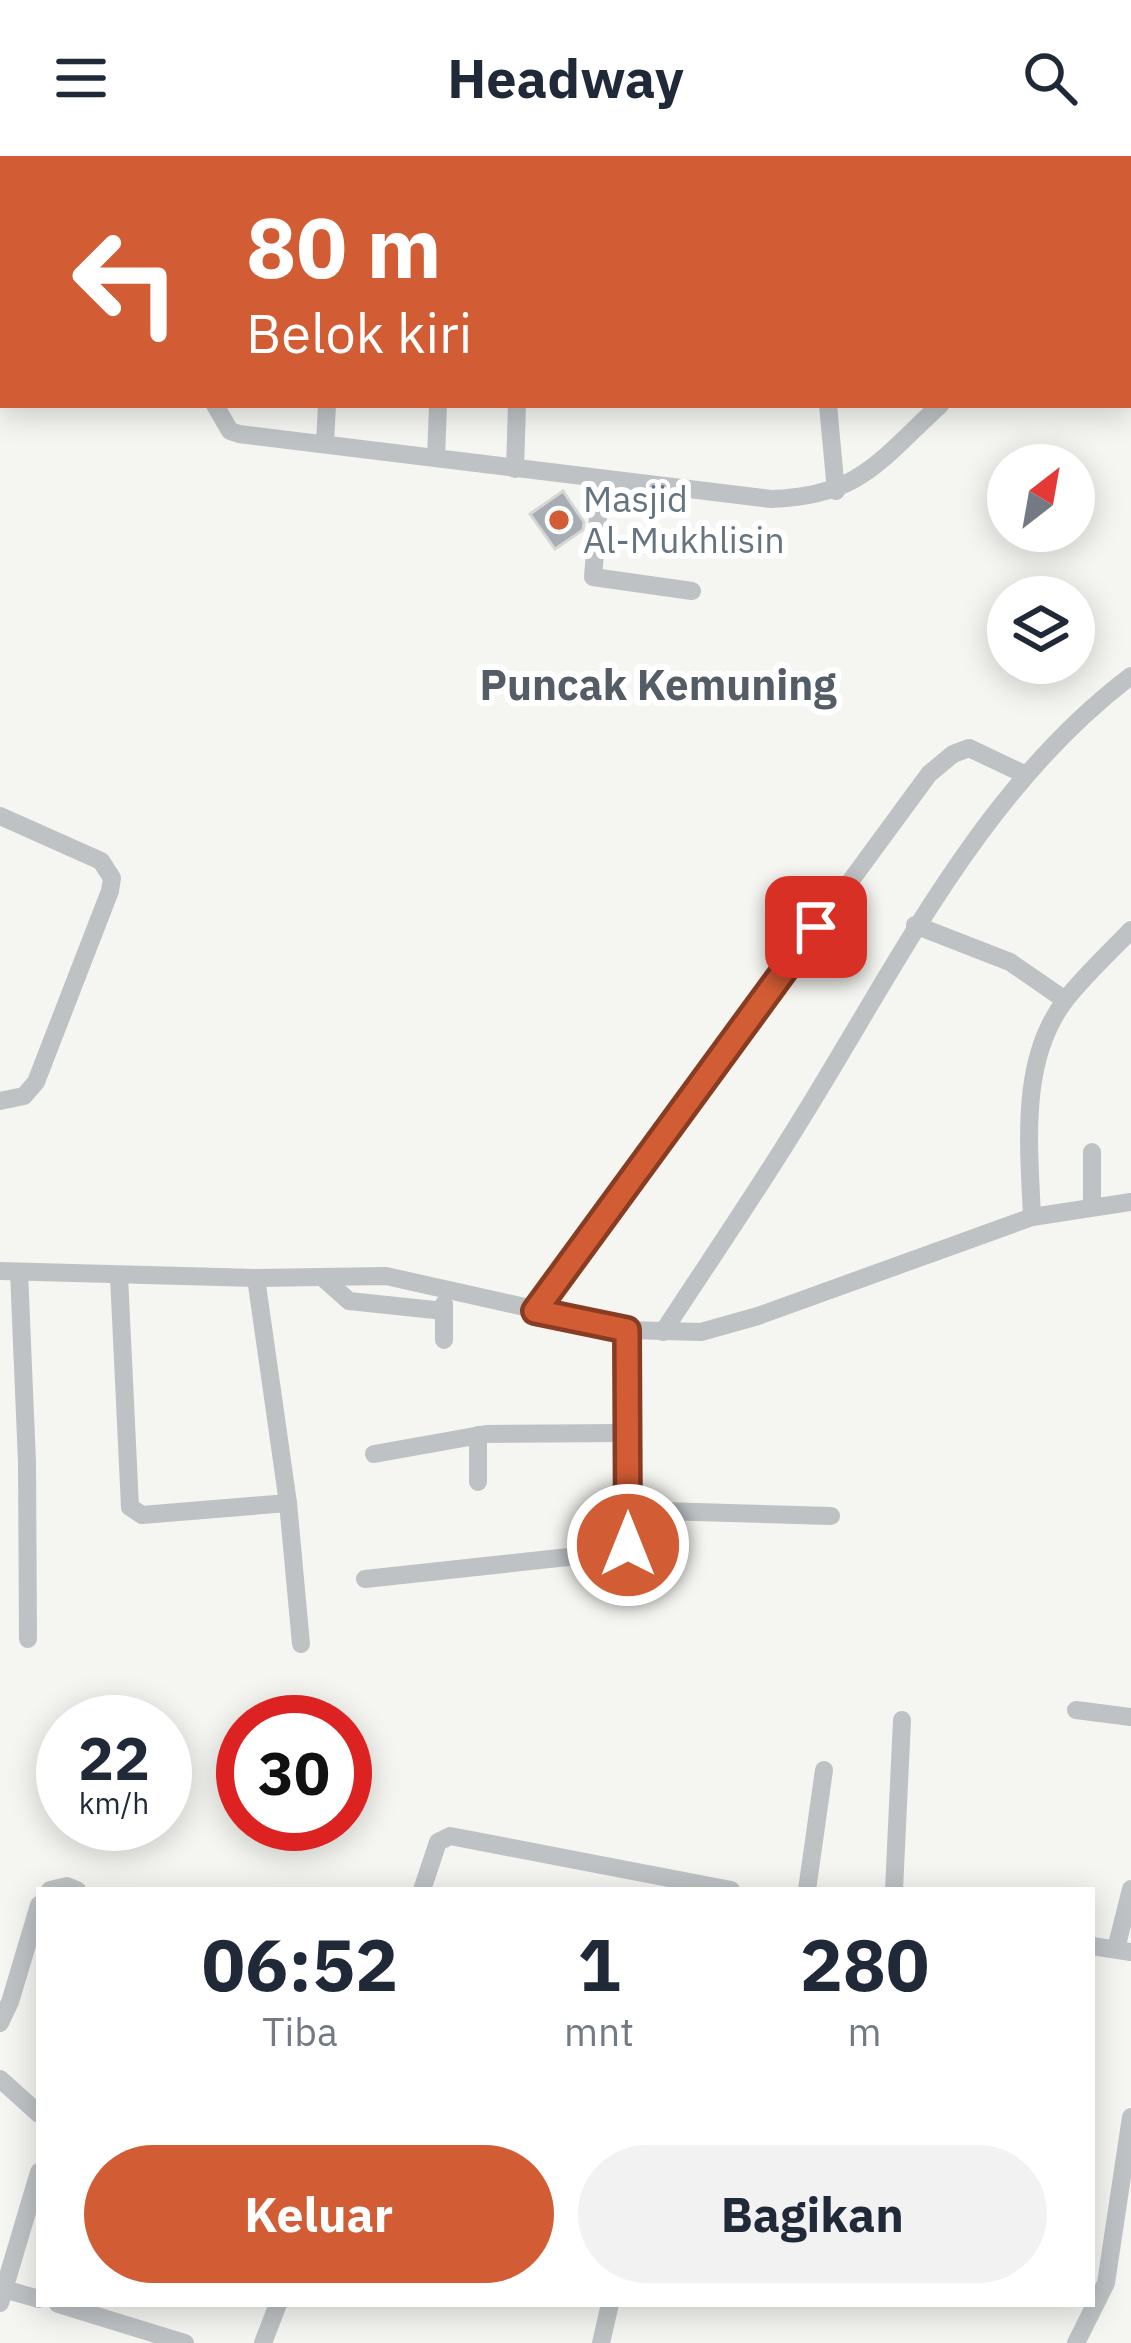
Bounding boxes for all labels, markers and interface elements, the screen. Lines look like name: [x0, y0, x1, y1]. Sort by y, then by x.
text: Headway: [447, 43, 684, 113]
icon: menu: [48, 45, 114, 111]
icon: search: [1017, 45, 1083, 111]
text: 80 m: [246, 192, 442, 301]
icon: left: [48, 204, 204, 360]
text: Belok kiri: [246, 298, 472, 368]
north arrow: [987, 444, 1095, 552]
map controls: [987, 444, 1095, 684]
place label: Masjid Al-Mukhlisin: [583, 475, 785, 563]
marker: Masjid Al-Mukhlisin: [546, 507, 572, 533]
button: layers: [987, 576, 1095, 684]
district label: Puncak Kemuning: [479, 657, 837, 712]
pin: [765, 876, 867, 978]
icon: arrive: [783, 894, 849, 960]
position arrow: [565, 1482, 691, 1608]
speed limit sign: 30: [216, 1695, 372, 1851]
text: 22: [78, 1718, 150, 1797]
text: km/h: [79, 1783, 149, 1822]
text: 06:52: [202, 1917, 398, 2011]
text: 1: [577, 1917, 621, 2011]
text: 280: [800, 1917, 929, 2011]
text: Tiba: [262, 2006, 338, 2057]
text: mnt: [564, 2006, 634, 2057]
text: m: [847, 2006, 881, 2057]
button: Keluar: [84, 2145, 554, 2283]
button: Bagikan: [578, 2145, 1047, 2283]

